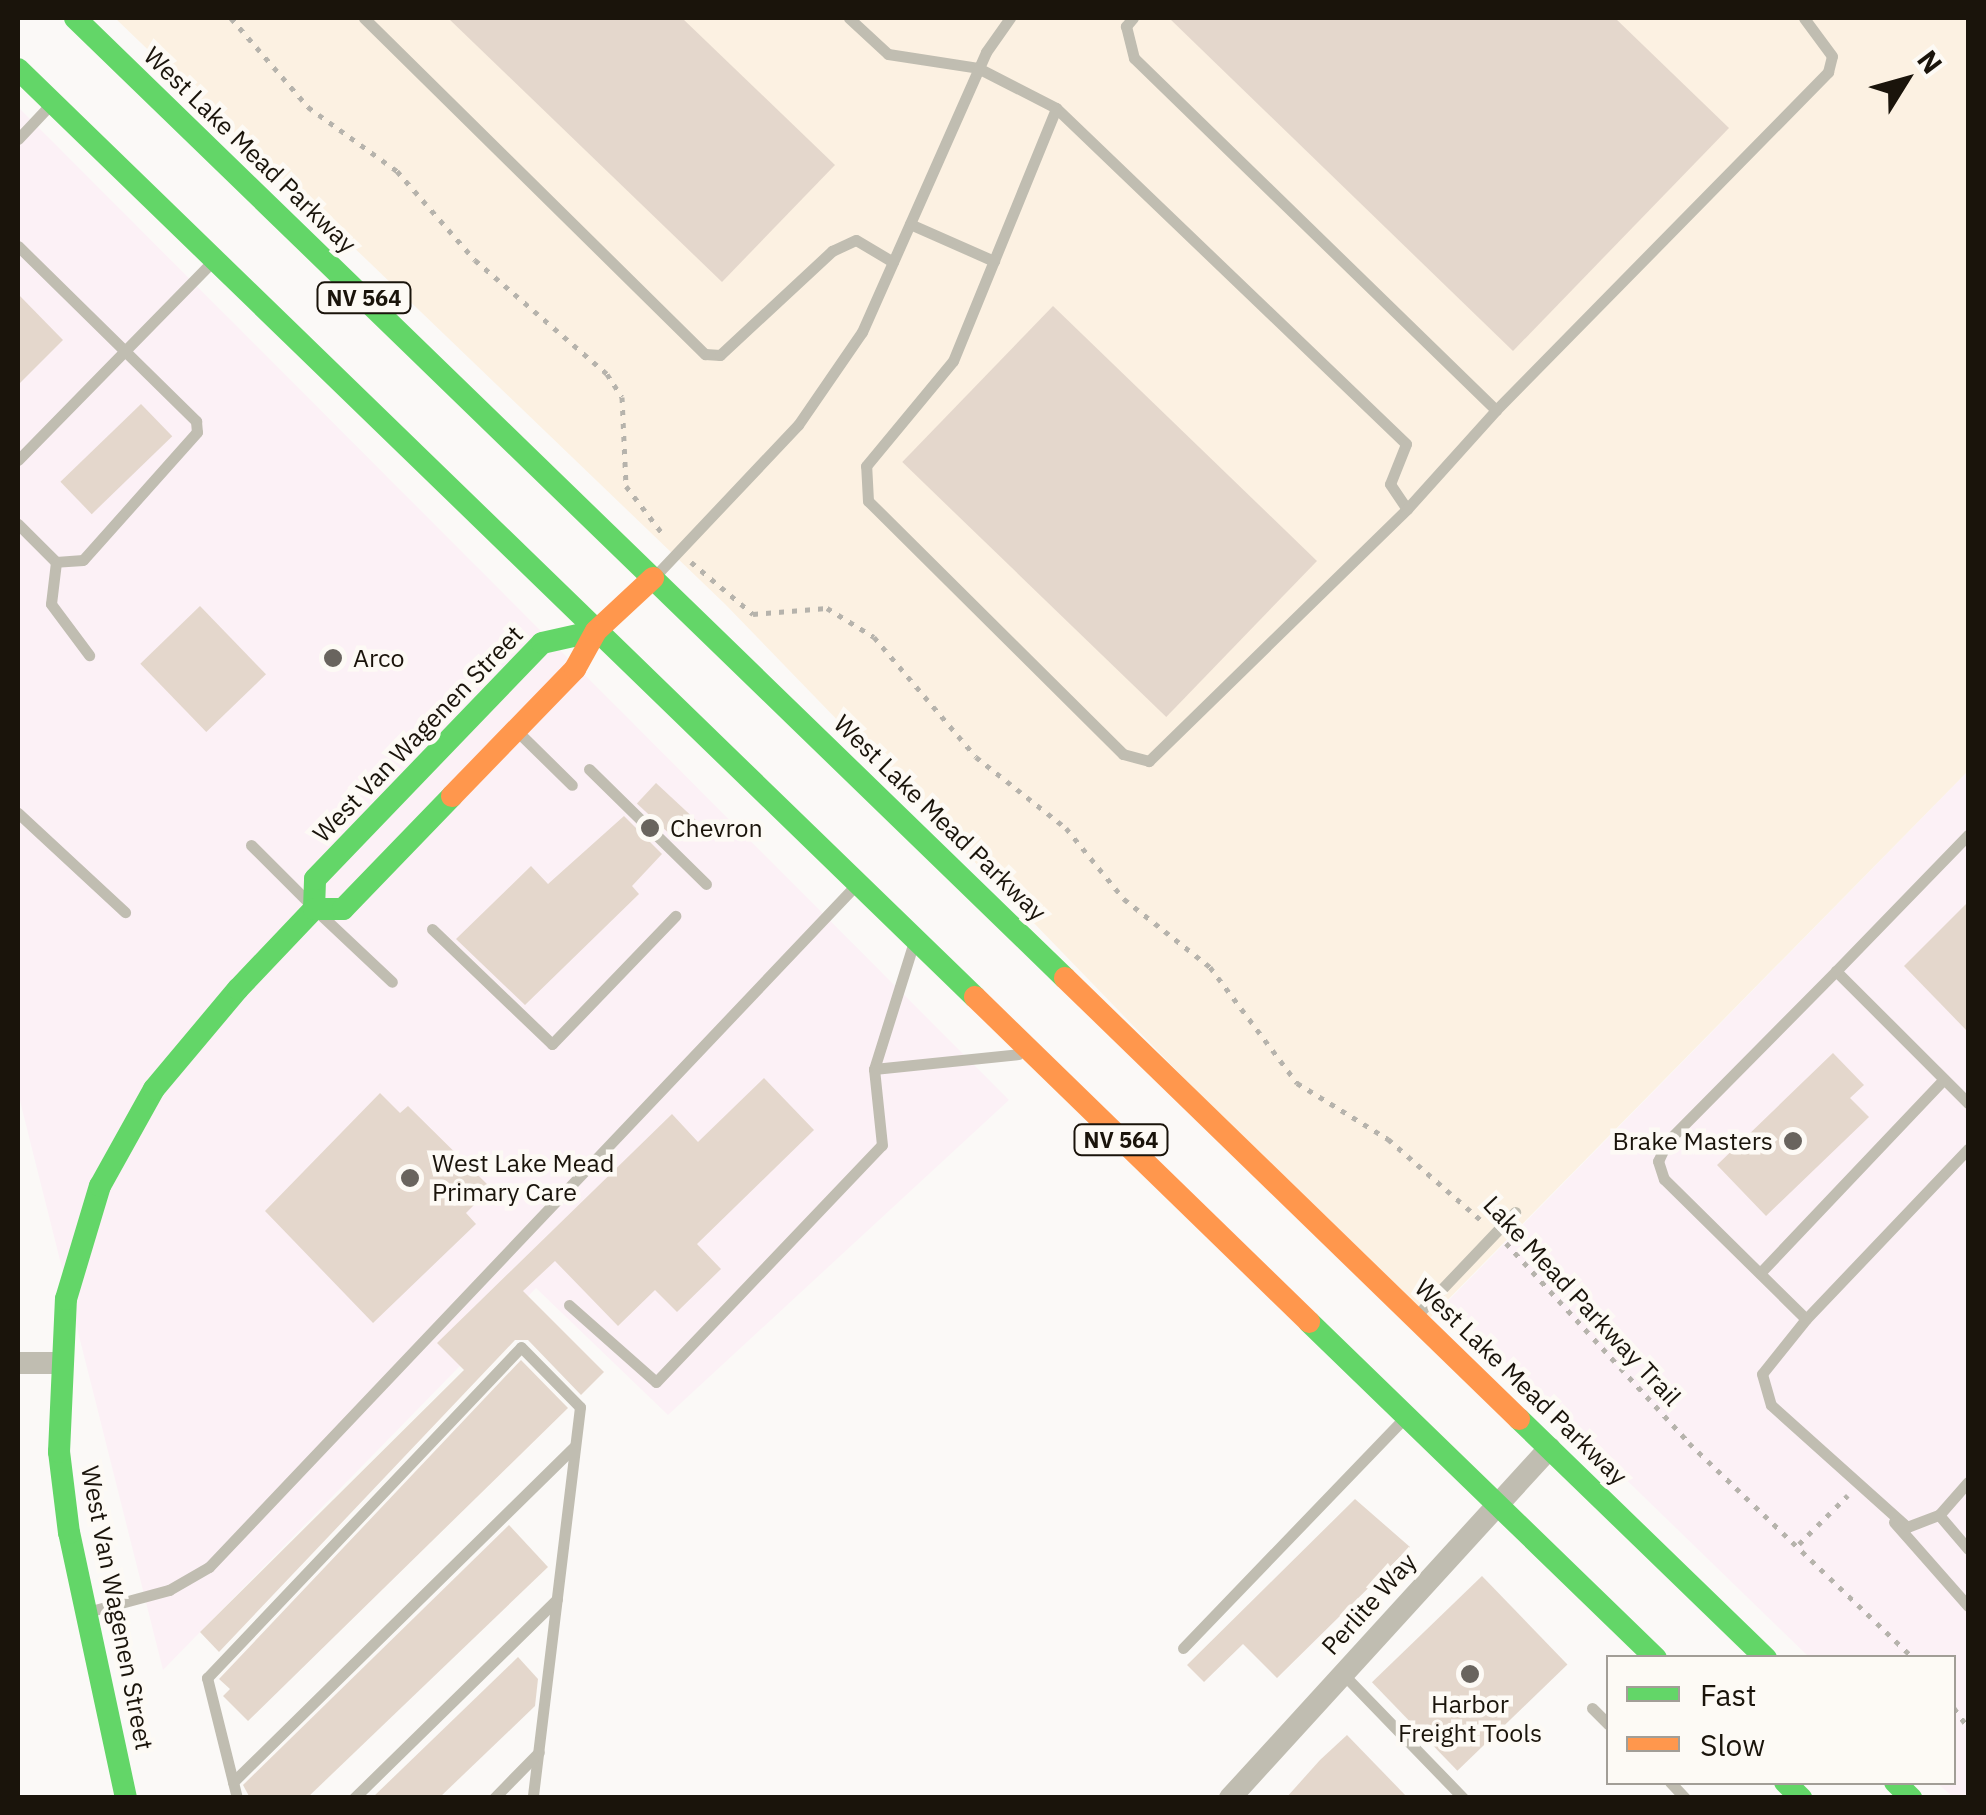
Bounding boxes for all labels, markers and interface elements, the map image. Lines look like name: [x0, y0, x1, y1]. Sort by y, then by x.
north arrow: [1856, 30, 1956, 130]
street label: West Lake Mead Parkway: [138, 41, 362, 259]
text: N: [1909, 42, 1951, 81]
road number: NV 564: [314, 281, 414, 315]
street label: West Van Wagenen Street: [307, 620, 529, 848]
place label: Arco: [353, 643, 404, 673]
marker: Arco: [322, 647, 344, 669]
street label: West Lake Mead Parkway: [828, 709, 1052, 927]
place label: Chevron: [670, 813, 763, 843]
marker: Chevron: [639, 817, 661, 839]
road number: NV 564: [1071, 1123, 1171, 1157]
place label: Brake Masters: [1612, 1126, 1773, 1156]
marker: Brake Masters: [1782, 1130, 1804, 1152]
place label: West Lake Mead Primary Care: [432, 1149, 614, 1208]
marker: West Lake Mead Primary Care: [397, 1165, 423, 1191]
street label: Lake Mead Parkway Trail: [1477, 1190, 1687, 1412]
street label: West Lake Mead Parkway: [1409, 1273, 1633, 1491]
street label: West Van Wagenen Street: [75, 1463, 159, 1753]
street label: Perlite Way: [1315, 1547, 1423, 1661]
legend: [1606, 1655, 1956, 1785]
marker: Harbor Freight Tools: [1459, 1663, 1481, 1685]
text: Fast: [1700, 1675, 1757, 1714]
place label: Harbor Freight Tools: [1398, 1690, 1542, 1749]
text: Slow: [1700, 1725, 1765, 1764]

